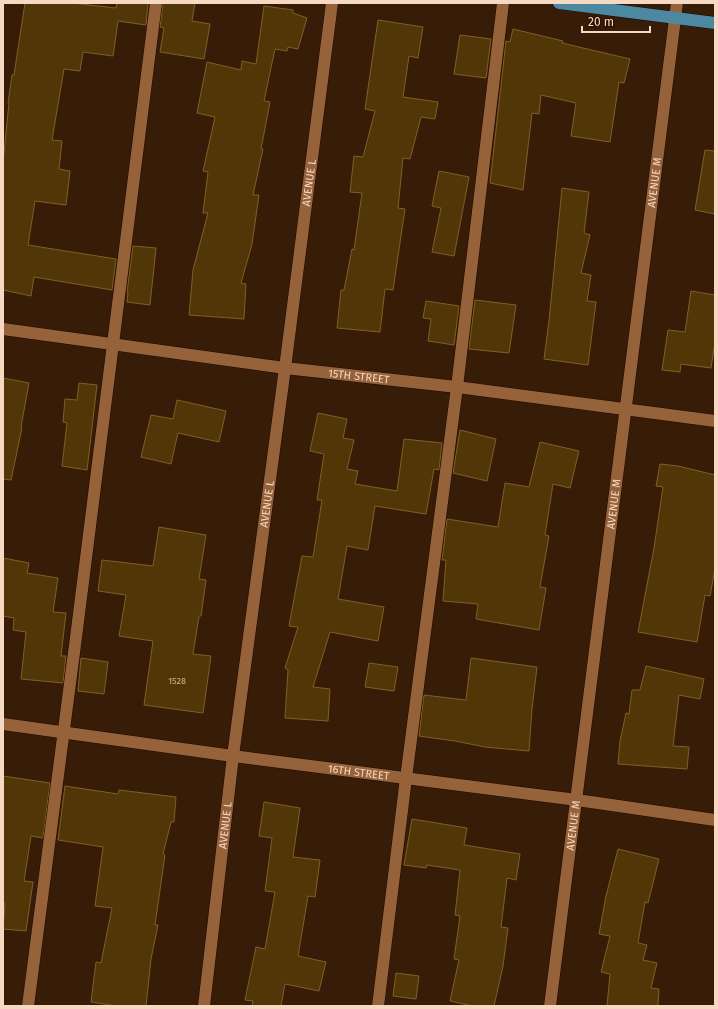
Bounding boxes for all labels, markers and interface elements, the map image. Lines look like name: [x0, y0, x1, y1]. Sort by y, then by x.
scale bar: [582, 8, 650, 34]
text: 20 m: [588, 15, 614, 29]
street label: AVENUE M: [645, 157, 664, 208]
street label: AVENUE L: [299, 158, 318, 207]
street label: 15TH STREET: [328, 366, 390, 386]
street label: AVENUE M: [604, 478, 623, 530]
street label: AVENUE L: [257, 479, 276, 528]
house number: 1528: [168, 676, 186, 686]
street label: 16TH STREET: [327, 762, 391, 782]
street label: AVENUE L: [216, 800, 234, 849]
street label: AVENUE M: [563, 800, 582, 851]

